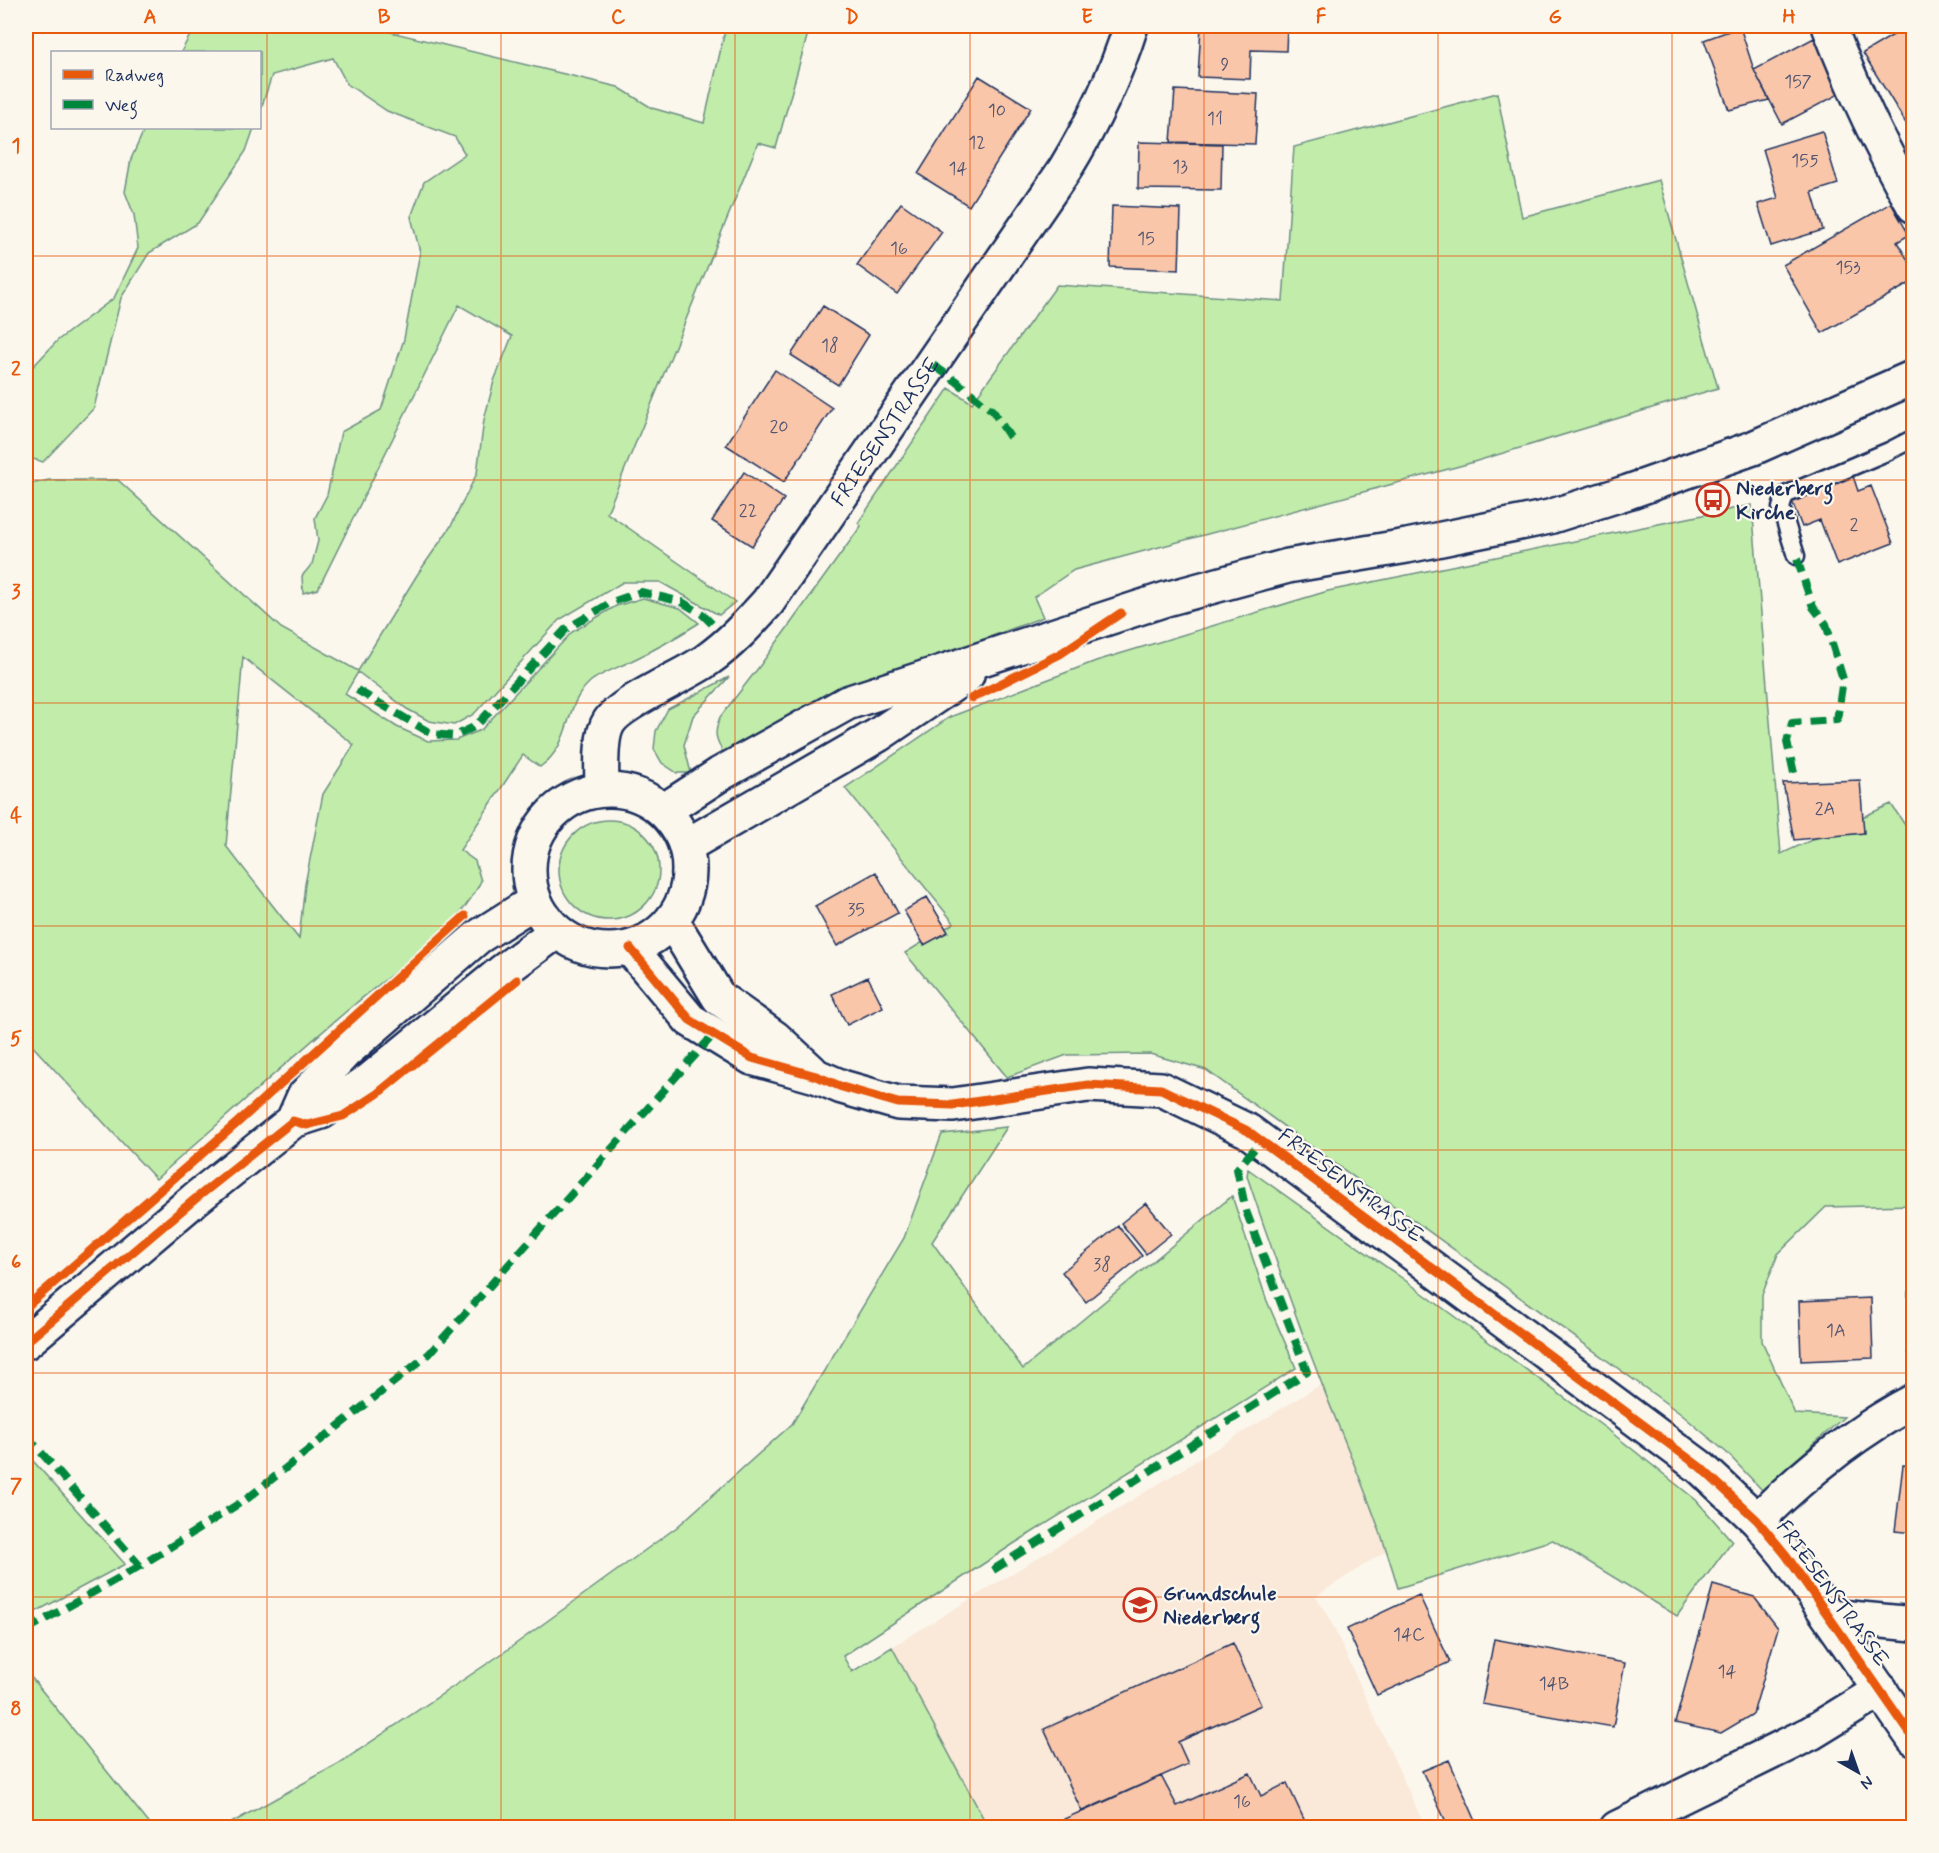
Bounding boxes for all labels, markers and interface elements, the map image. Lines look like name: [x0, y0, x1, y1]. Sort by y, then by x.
text: A: [143, 4, 157, 31]
text: B: [378, 4, 391, 31]
text: C: [611, 4, 626, 31]
text: D: [845, 4, 859, 31]
text: E: [1081, 4, 1093, 31]
text: F: [1316, 4, 1327, 31]
text: G: [1548, 4, 1562, 31]
text: H: [1782, 4, 1796, 31]
legend: [51, 51, 261, 129]
house number: 9: [1221, 53, 1230, 77]
text: Radweg: [105, 64, 164, 88]
house number: 157: [1784, 70, 1812, 94]
text: Weg: [105, 94, 138, 120]
house number: 10: [988, 99, 1006, 123]
house number: 11: [1207, 107, 1223, 131]
house number: 12: [968, 131, 986, 155]
text: 1: [12, 133, 20, 160]
house number: 155: [1791, 149, 1819, 173]
house number: 13: [1172, 155, 1188, 179]
house number: 14: [949, 157, 968, 181]
house number: 15: [1137, 227, 1155, 251]
house number: 16: [890, 237, 908, 261]
house number: 153: [1836, 256, 1860, 280]
house number: 18: [821, 334, 839, 358]
street label: FRIESENSTRASSE: [825, 352, 947, 512]
text: 2: [11, 356, 21, 383]
house number: 20: [769, 415, 789, 439]
place label: Niederberg Kirche: [1736, 475, 1834, 527]
bus stop icon: Niederberg Kirche: [1695, 482, 1731, 518]
house number: 22: [739, 499, 757, 523]
house number: 2: [1850, 513, 1859, 537]
text: 3: [11, 579, 21, 606]
house number: 2A: [1815, 797, 1835, 821]
text: 4: [10, 803, 22, 830]
house number: 35: [847, 898, 865, 922]
text: 5: [10, 1026, 22, 1053]
street label: FRIESENSTRASSE: [1272, 1122, 1429, 1250]
text: 6: [11, 1249, 21, 1276]
house number: 38: [1093, 1253, 1111, 1277]
house number: 1A: [1826, 1319, 1846, 1343]
text: 7: [10, 1473, 22, 1500]
street label: FRIESENSTRASSE: [1770, 1515, 1895, 1673]
place label: Grundschule Niederberg: [1163, 1580, 1277, 1634]
school or university icon: Grundschule Niederberg: [1122, 1587, 1158, 1623]
house number: 14C: [1393, 1623, 1425, 1647]
house number: 14: [1718, 1660, 1737, 1684]
house number: 14B: [1539, 1672, 1569, 1696]
text: 8: [10, 1696, 22, 1723]
north arrow: [1828, 1742, 1888, 1802]
text: N: [1856, 1771, 1878, 1794]
house number: 16: [1233, 1790, 1251, 1814]

